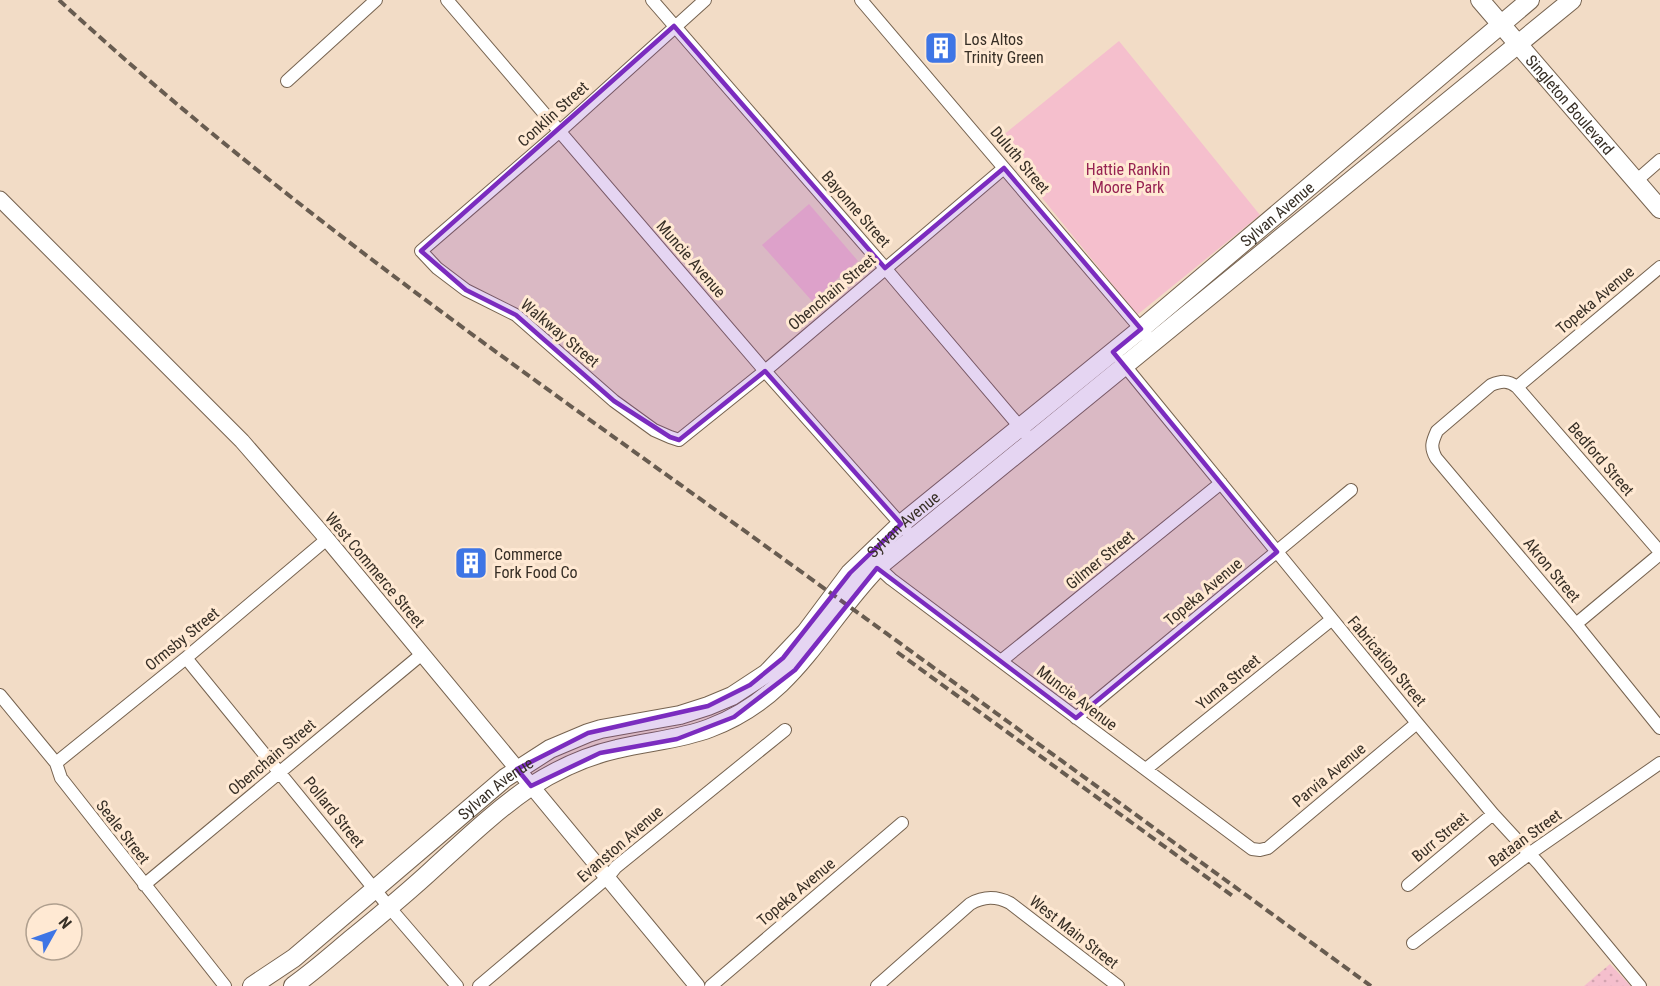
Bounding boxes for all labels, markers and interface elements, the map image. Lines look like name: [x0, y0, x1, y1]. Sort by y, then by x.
building icon: Los Altos Trinity Green: [923, 30, 959, 66]
place label: Los Altos Trinity Green: [964, 30, 1044, 67]
street label: Singleton Boulevard: [1522, 51, 1618, 158]
street label: Conklin Street: [514, 77, 592, 151]
street label: Duluth Street: [986, 123, 1054, 198]
park label: Hattie Rankin Moore Park: [1086, 160, 1170, 197]
street label: Bayonne Street: [818, 167, 895, 251]
street label: Sylvan Avenue: [1236, 177, 1318, 250]
street label: Muncie Avenue: [652, 217, 730, 301]
street label: Obenchain Street: [784, 250, 880, 334]
street label: Topeka Avenue: [1552, 262, 1638, 338]
street label: Walkway Street: [517, 295, 603, 371]
street label: Bedford Street: [1564, 418, 1638, 500]
street label: Sylvan Avenue: [863, 487, 943, 561]
street label: West Commerce Street: [321, 508, 429, 632]
street label: Gilmer Street: [1062, 527, 1138, 593]
street label: Akron Street: [1520, 534, 1585, 606]
building icon: Commerce Fork Food Co: [453, 545, 489, 581]
place label: Commerce Fork Food Co: [494, 545, 578, 582]
street label: Topeka Avenue: [1160, 554, 1246, 630]
street label: Ormsby Street: [141, 603, 223, 675]
street label: Fabrication Street: [1344, 612, 1430, 710]
street label: Yuma Street: [1192, 650, 1264, 714]
street label: Muncie Avenue: [1033, 662, 1121, 734]
street label: Obenchain Street: [224, 715, 320, 799]
street label: Parvia Avenue: [1289, 739, 1369, 811]
street label: Sylvan Avenue: [454, 753, 537, 824]
street label: Pollard Street: [300, 773, 368, 851]
street label: Seale Street: [92, 796, 154, 868]
street label: Evanston Avenue: [573, 802, 667, 886]
street label: Bataan Street: [1485, 805, 1565, 871]
street label: Burr Street: [1408, 808, 1472, 866]
street label: Topeka Avenue: [753, 854, 839, 930]
street label: West Main Street: [1026, 891, 1122, 973]
north arrow: [24, 902, 84, 962]
text: N: [55, 913, 76, 933]

